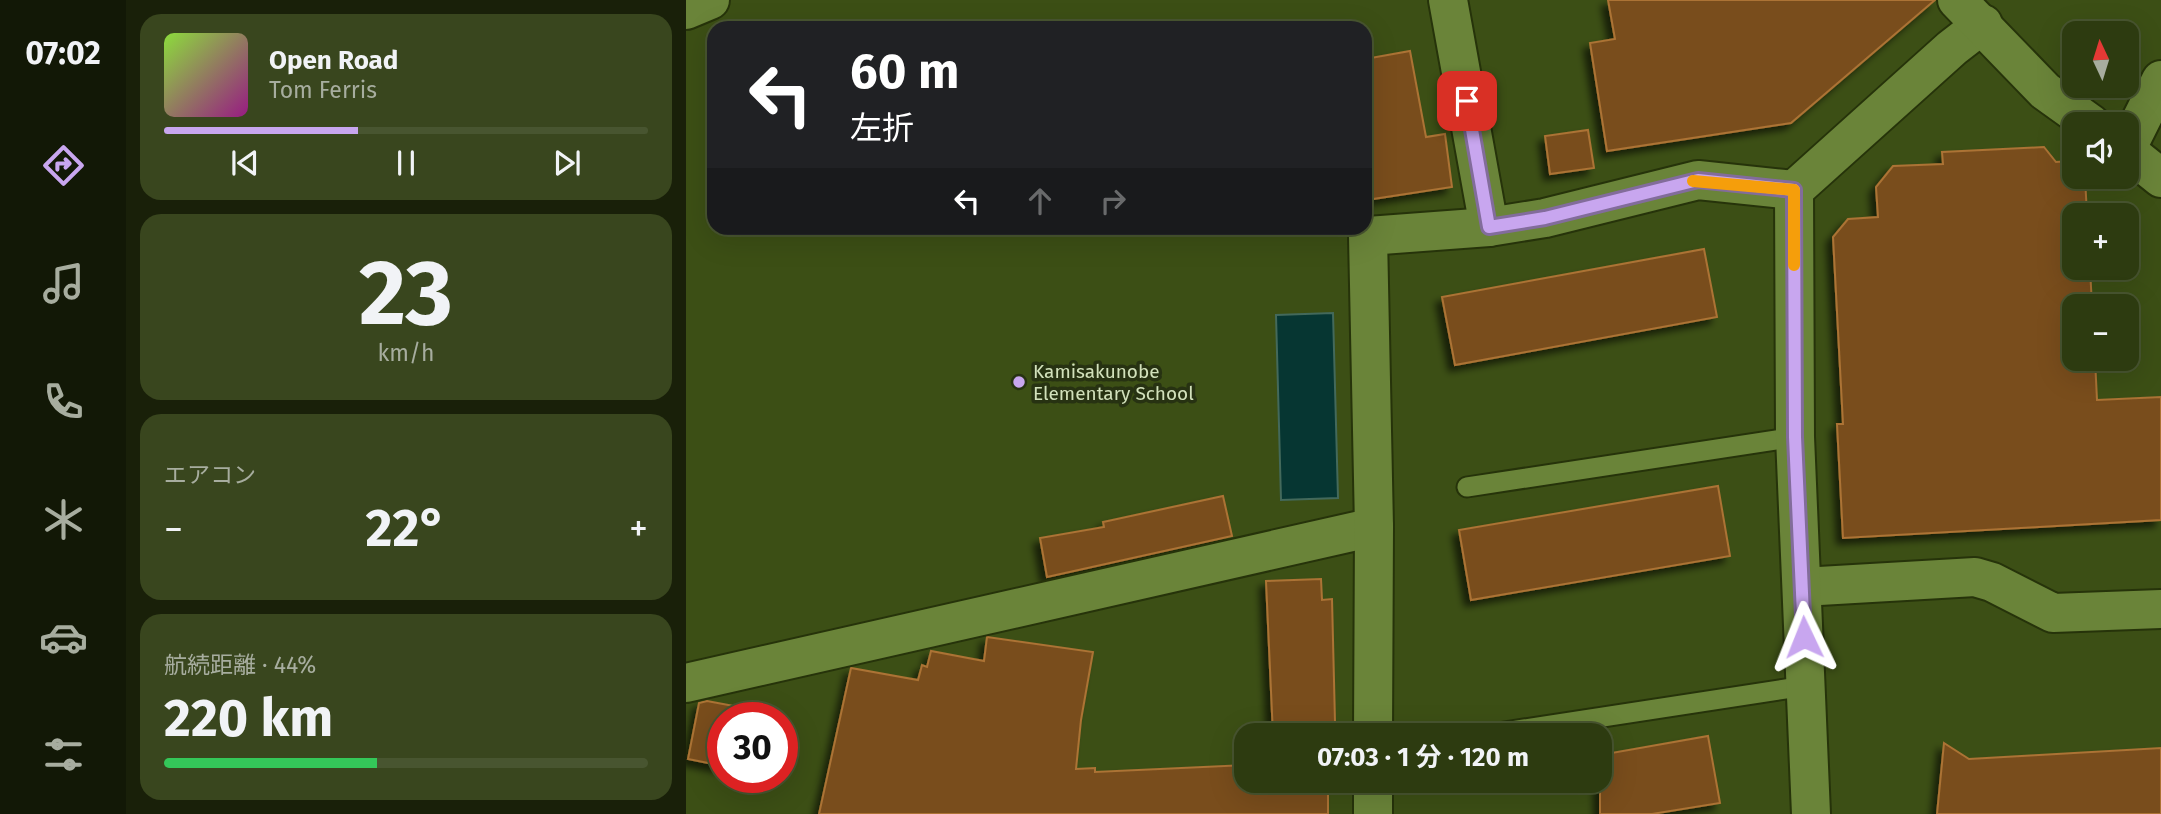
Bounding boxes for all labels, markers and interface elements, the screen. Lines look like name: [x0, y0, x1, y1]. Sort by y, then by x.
north arrow: [2062, 21, 2138, 98]
map controls: [2062, 21, 2139, 371]
text: 07:02: [25, 34, 101, 72]
text: 60 m: [850, 42, 959, 101]
text: Open Road: [269, 45, 398, 76]
icon: left: [735, 49, 826, 140]
pin: [1437, 71, 1497, 131]
text: Tom Ferris: [269, 76, 377, 104]
icon: arrive: [1448, 82, 1486, 120]
text: 左折: [850, 109, 914, 147]
button: sound: [2062, 112, 2139, 189]
icon: directions: [39, 141, 88, 190]
icon: previous: [226, 144, 264, 182]
icon: pause: [387, 144, 425, 182]
icon: next: [548, 144, 586, 182]
icon: left: [948, 182, 986, 220]
icon: ahead: [1021, 182, 1059, 220]
icon: right: [1094, 182, 1132, 220]
button: +: [2062, 203, 2139, 280]
text: 23: [359, 239, 453, 348]
icon: music: [39, 259, 88, 308]
button: −: [2062, 294, 2139, 371]
text: km/h: [378, 339, 434, 367]
place label: Kamisakunobe Elementary School: [1033, 360, 1194, 405]
marker: Kamisakunobe Elementary School: [1011, 374, 1027, 390]
icon: phone: [39, 377, 88, 426]
text: エアコン: [164, 461, 256, 489]
icon: climate: [39, 495, 88, 544]
text: 22°: [366, 497, 446, 560]
text: −: [164, 506, 183, 552]
text: +: [629, 506, 648, 552]
position arrow: [1767, 600, 1841, 674]
icon: car: [39, 613, 88, 662]
text: 航続距離 · 44%: [164, 651, 316, 679]
text: 220 km: [164, 687, 333, 750]
speed limit sign: 30: [707, 702, 798, 793]
icon: filters: [39, 730, 88, 779]
text: 07:03 · 1 分 · 120 m: [1317, 742, 1529, 773]

